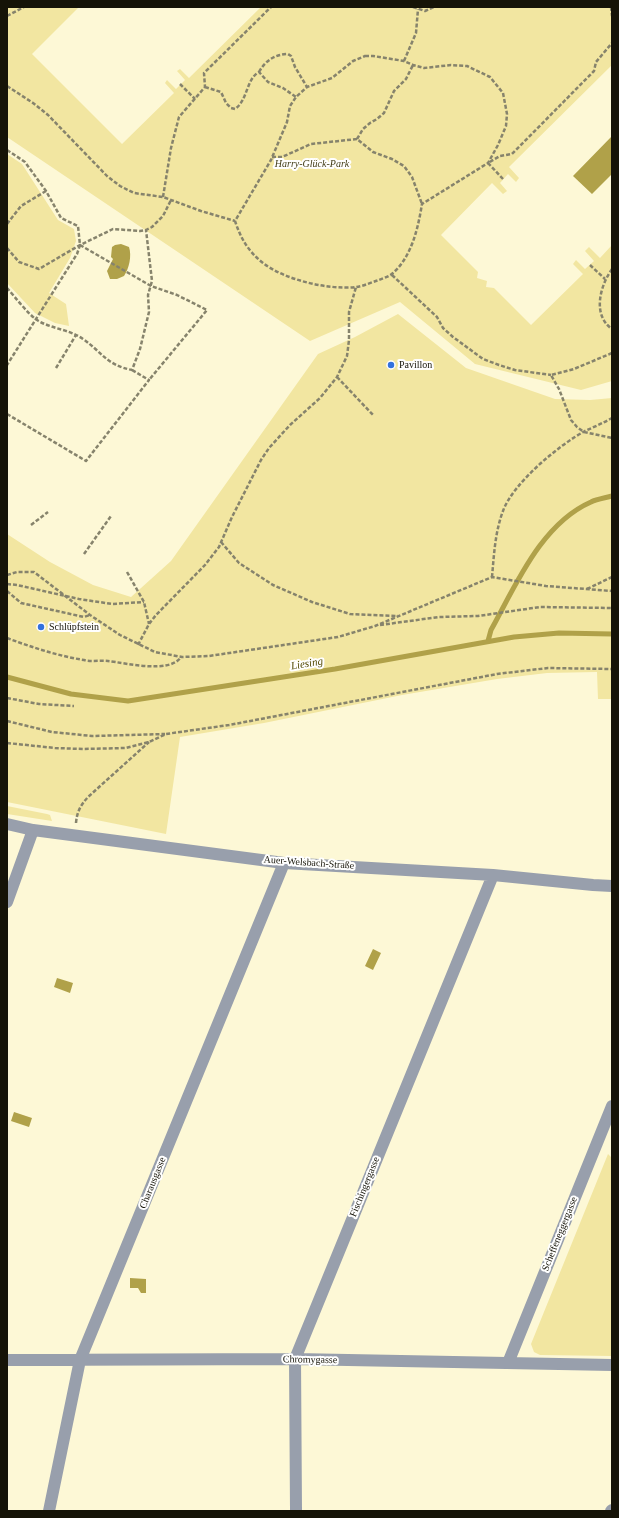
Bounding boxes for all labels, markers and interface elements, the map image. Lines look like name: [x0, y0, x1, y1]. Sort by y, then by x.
park label: Harry-Glück-Park: [275, 158, 349, 170]
place label: Pavillon: [399, 359, 432, 371]
marker: Pavillon: [386, 360, 396, 370]
place label: Schlüpfstein: [49, 621, 99, 633]
marker: Schlüpfstein: [36, 622, 46, 632]
water label: Liesing: [290, 655, 324, 673]
street label: Auer-Welsbach-Straße: [263, 854, 355, 872]
street label: Fischingergasse: [348, 1155, 382, 1219]
street label: Charausgasse: [137, 1156, 169, 1210]
street label: Scheffeneggergasse: [540, 1195, 580, 1273]
street label: Chromygasse: [283, 1354, 337, 1366]

